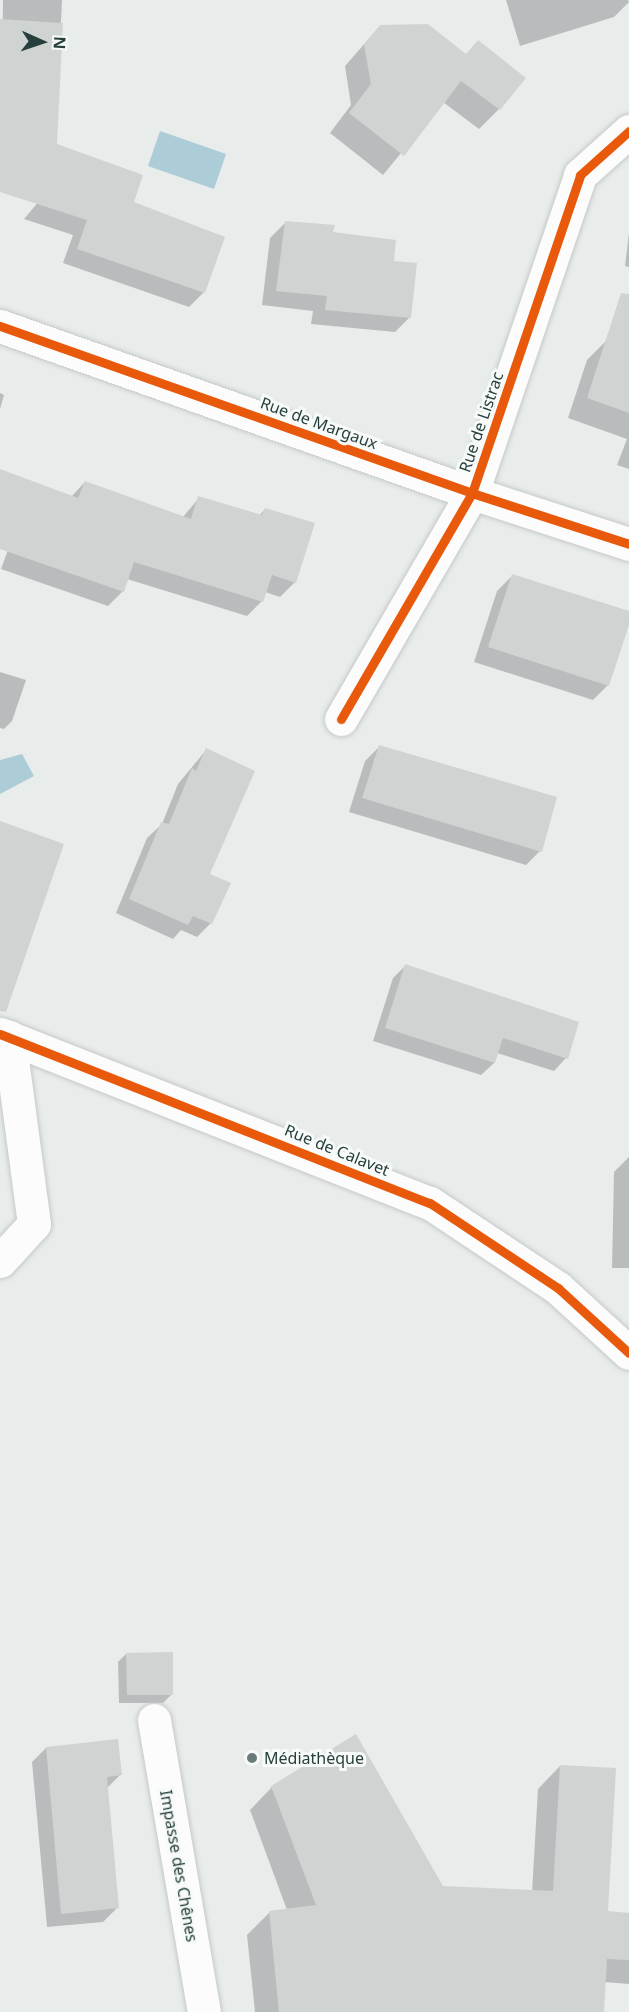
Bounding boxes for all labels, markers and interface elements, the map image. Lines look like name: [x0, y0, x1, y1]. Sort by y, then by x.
north arrow: [12, 12, 72, 72]
text: N: [49, 36, 71, 50]
street label: Rue de Listrac: [455, 369, 507, 475]
street label: Rue de Margaux: [258, 393, 380, 453]
street label: Rue de Calavet: [282, 1120, 392, 1180]
place label: Médiathèque: [264, 1748, 364, 1768]
marker: Médiathèque: [245, 1751, 259, 1765]
street label: Impasse des Chênes: [156, 1789, 202, 1943]

